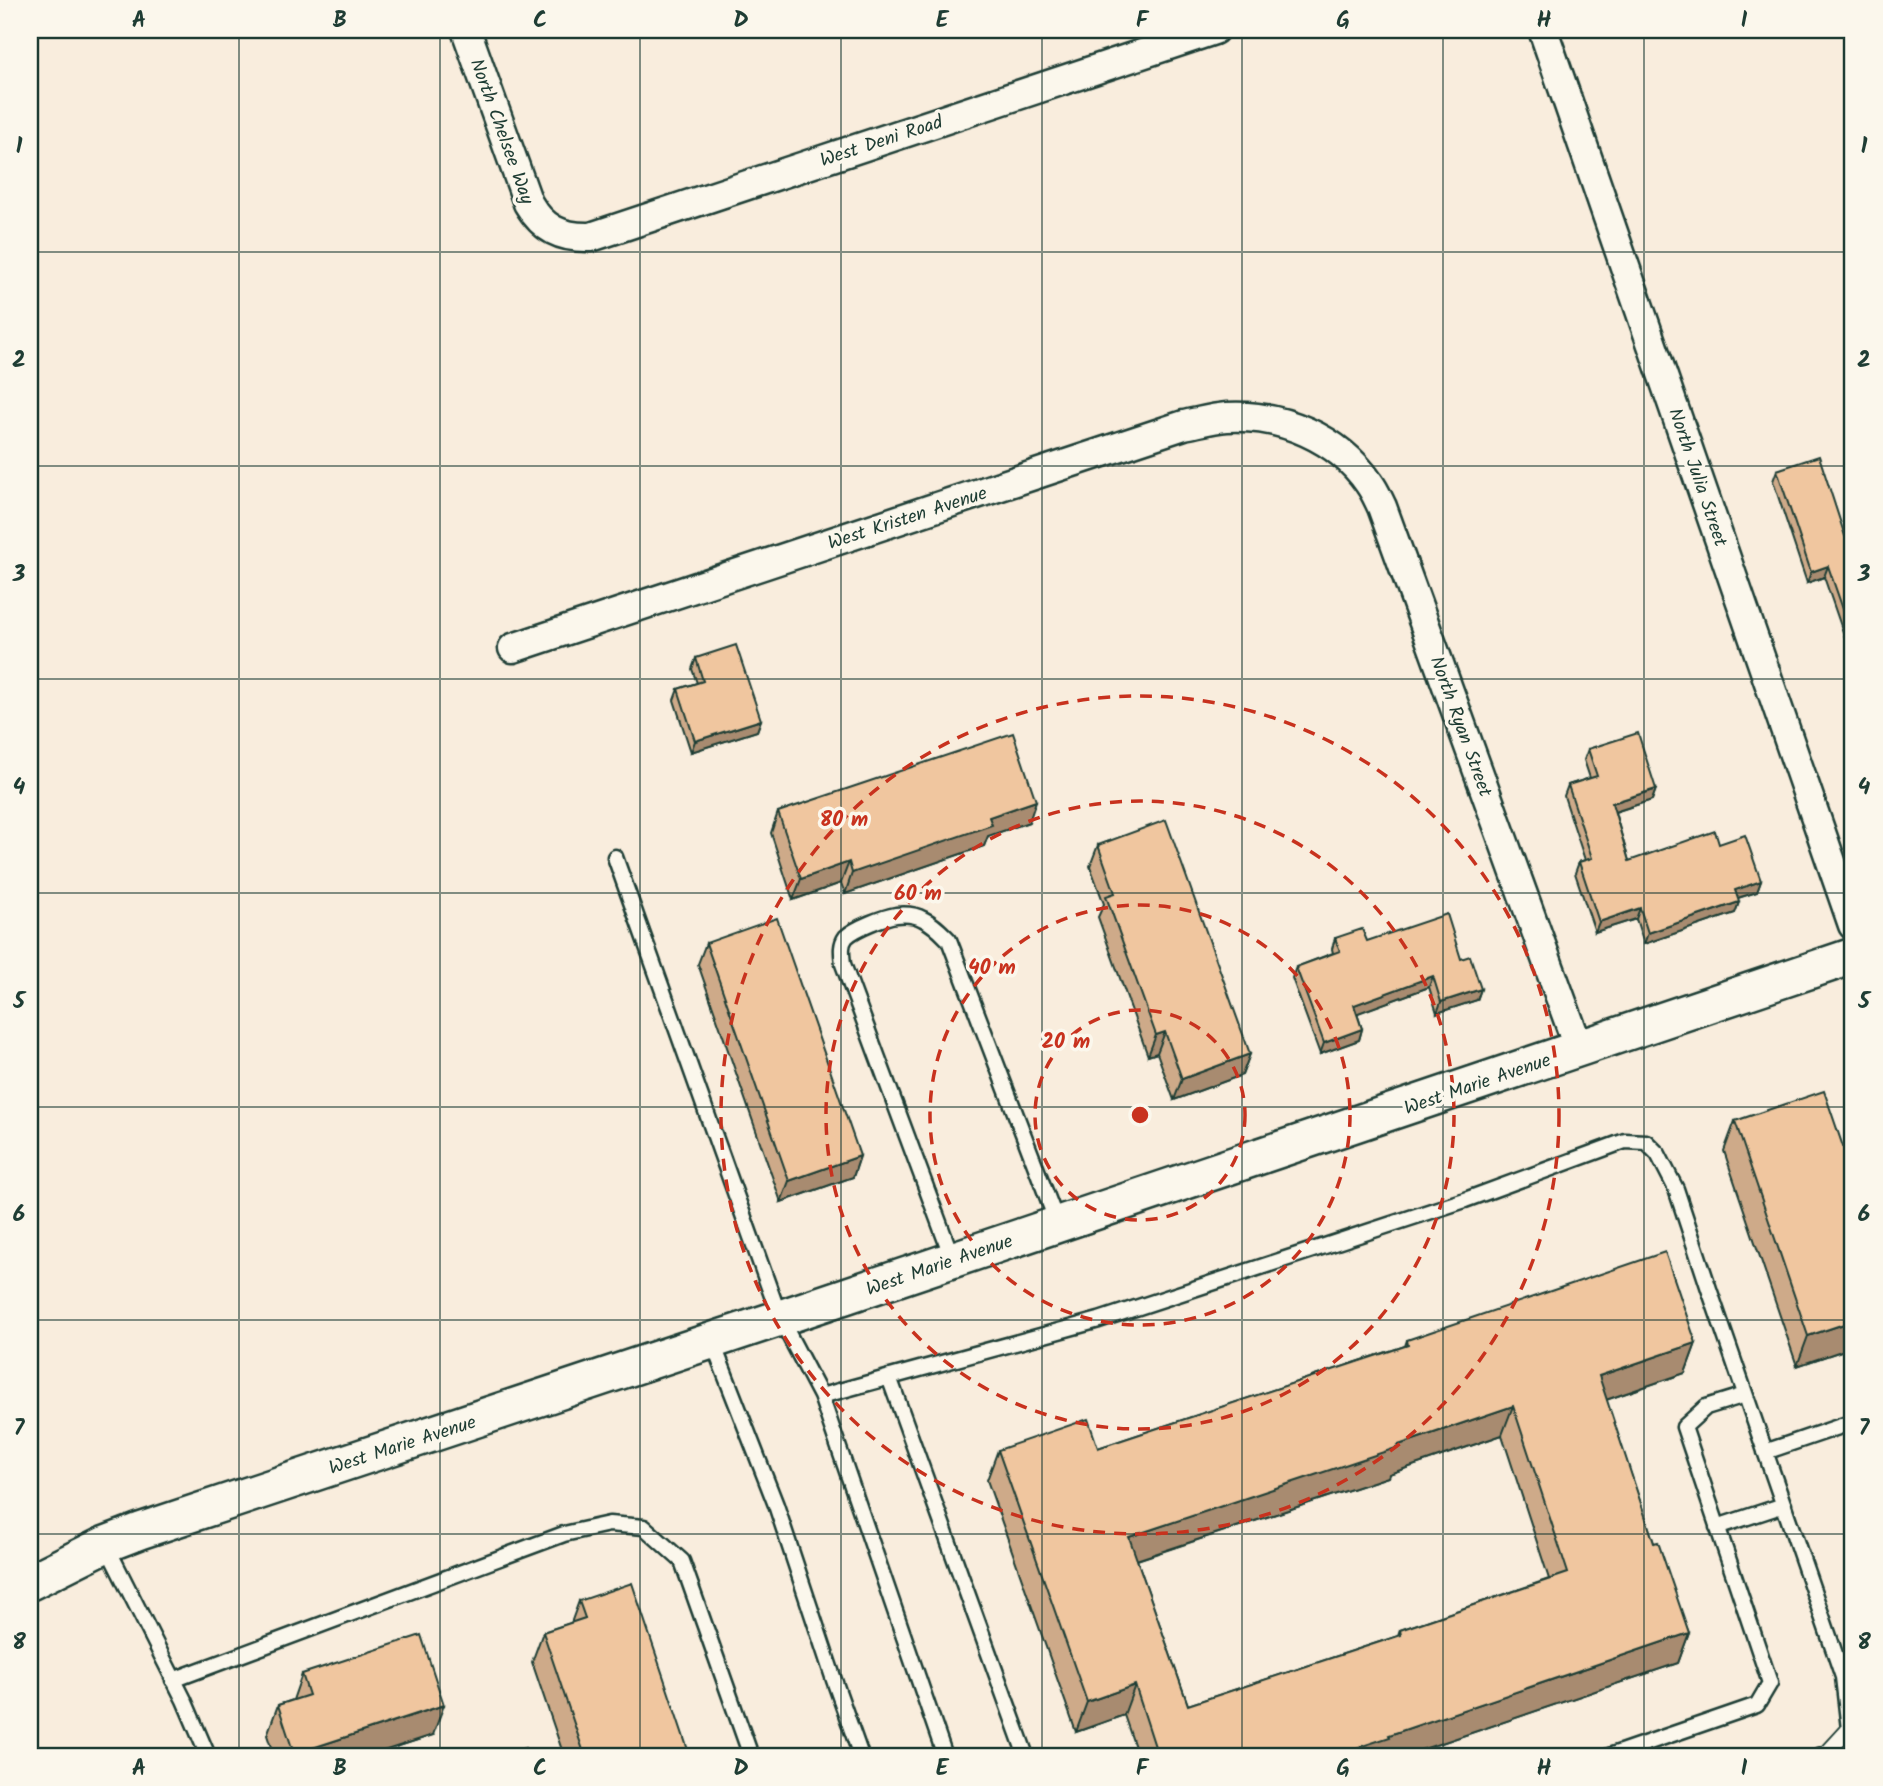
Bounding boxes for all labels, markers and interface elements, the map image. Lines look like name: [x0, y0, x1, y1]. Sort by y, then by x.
text: A: [132, 3, 146, 39]
text: B: [333, 3, 347, 39]
text: C: [533, 3, 547, 39]
text: D: [733, 3, 749, 39]
text: E: [936, 3, 950, 39]
text: F: [1136, 3, 1150, 39]
text: G: [1336, 3, 1350, 39]
text: H: [1537, 3, 1552, 39]
text: I: [1740, 3, 1748, 39]
street label: North Chelsee Way: [461, 55, 542, 210]
street label: West Deni Road: [816, 108, 947, 176]
text: 1: [16, 129, 23, 165]
text: 1: [1861, 129, 1868, 165]
text: 2: [12, 343, 26, 379]
text: 2: [1857, 343, 1871, 379]
street label: North Julia Street: [1659, 404, 1735, 552]
street label: West Kristen Avenue: [824, 479, 992, 559]
text: 3: [12, 557, 26, 593]
text: 3: [1857, 557, 1871, 593]
street label: North Ryan Street: [1421, 652, 1500, 802]
text: 4: [13, 770, 26, 806]
text: 4: [1858, 770, 1871, 806]
text: 80 m: [820, 804, 868, 837]
text: 60 m: [894, 878, 942, 911]
text: 40 m: [968, 952, 1016, 985]
text: 5: [12, 984, 27, 1020]
text: 5: [1857, 984, 1872, 1020]
text: 20 m: [1042, 1026, 1090, 1059]
street label: West Marie Avenue: [1400, 1046, 1555, 1124]
centre of rings: [1128, 1103, 1152, 1127]
text: 6: [13, 1197, 25, 1233]
text: 6: [1858, 1197, 1870, 1233]
street label: West Marie Avenue: [862, 1227, 1017, 1305]
street label: West Marie Avenue: [325, 1408, 481, 1484]
text: 7: [14, 1411, 26, 1447]
text: 7: [1859, 1411, 1871, 1447]
text: 8: [12, 1625, 26, 1661]
text: 8: [1857, 1625, 1871, 1661]
text: A: [132, 1751, 146, 1786]
text: B: [333, 1751, 347, 1786]
text: C: [533, 1751, 547, 1786]
text: D: [733, 1751, 749, 1786]
text: E: [936, 1751, 950, 1786]
text: F: [1136, 1751, 1150, 1786]
text: G: [1336, 1751, 1350, 1786]
text: H: [1537, 1751, 1552, 1786]
text: I: [1740, 1751, 1748, 1786]

